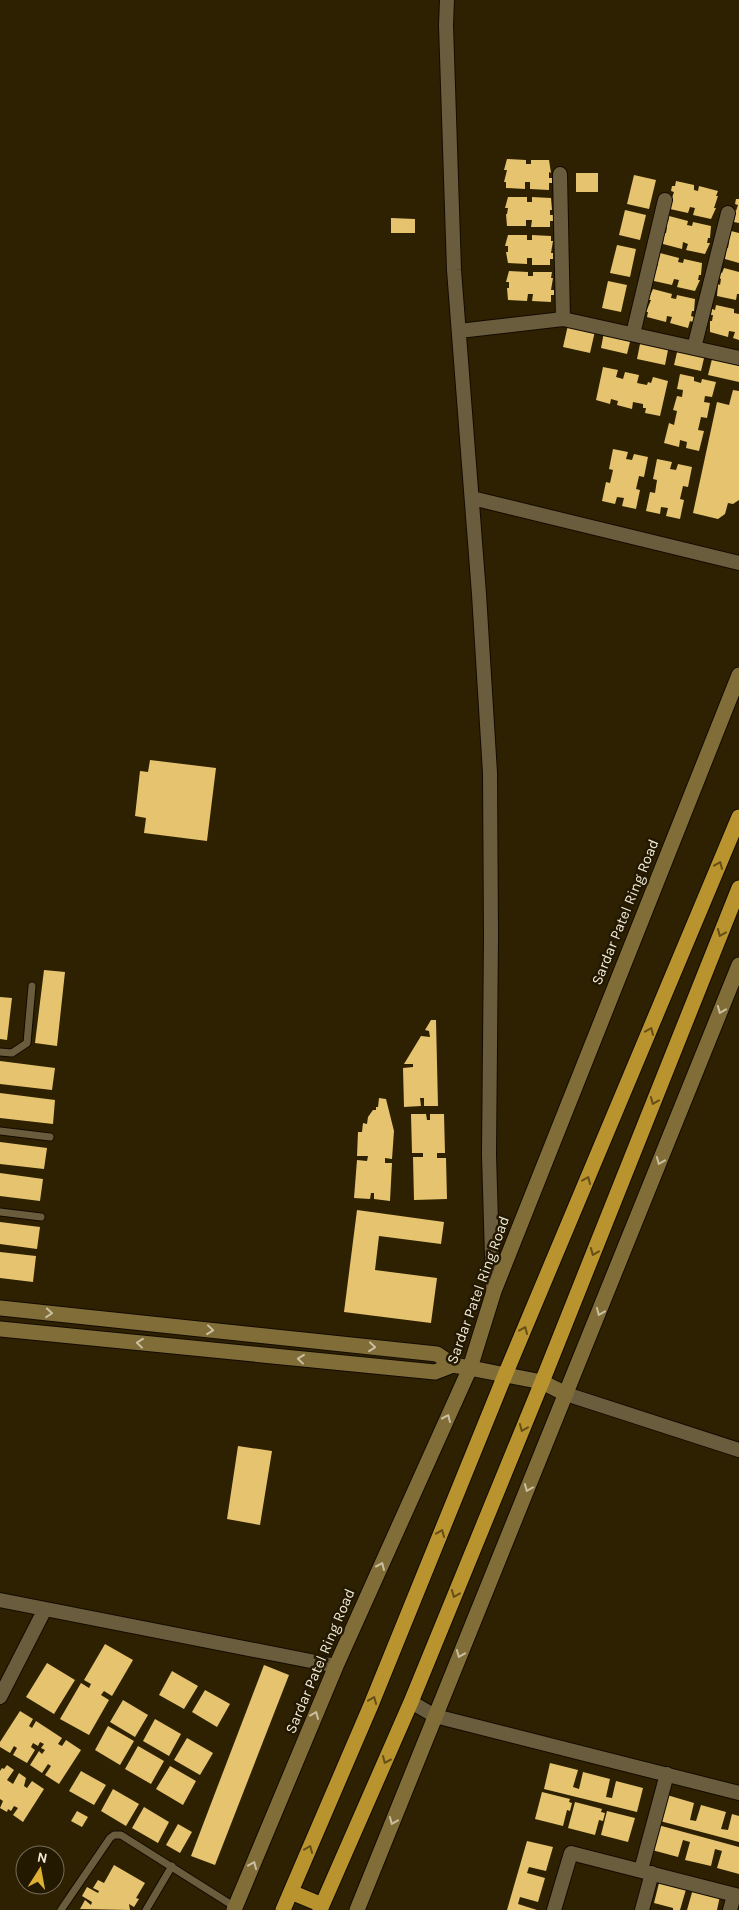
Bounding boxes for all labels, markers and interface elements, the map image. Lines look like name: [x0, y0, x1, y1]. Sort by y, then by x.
street label: Sardar Patel Ring Road: [587, 836, 663, 988]
one-way arrow: [713, 861, 724, 870]
one-way arrow: [717, 929, 727, 937]
one-way arrow: [717, 1005, 727, 1014]
one-way arrow: [643, 1027, 654, 1036]
one-way arrow: [650, 1096, 660, 1104]
one-way arrow: [656, 1156, 666, 1165]
one-way arrow: [581, 1177, 591, 1185]
street label: Sardar Patel Ring Road: [443, 1214, 513, 1366]
one-way arrow: [590, 1247, 600, 1255]
one-way arrow: [45, 1307, 53, 1318]
one-way arrow: [595, 1307, 605, 1315]
one-way arrow: [206, 1324, 214, 1335]
one-way arrow: [518, 1326, 528, 1335]
one-way arrow: [135, 1338, 143, 1349]
one-way arrow: [368, 1341, 376, 1352]
one-way arrow: [297, 1354, 305, 1365]
one-way arrow: [441, 1414, 452, 1423]
one-way arrow: [519, 1423, 529, 1431]
one-way arrow: [524, 1483, 534, 1491]
one-way arrow: [435, 1529, 445, 1538]
one-way arrow: [374, 1562, 385, 1571]
street label: Sardar Patel Ring Road: [281, 1586, 359, 1736]
one-way arrow: [451, 1589, 461, 1598]
one-way arrow: [456, 1649, 466, 1658]
one-way arrow: [367, 1696, 378, 1705]
one-way arrow: [309, 1711, 320, 1720]
one-way arrow: [381, 1755, 392, 1764]
one-way arrow: [389, 1816, 399, 1825]
north arrow: [15, 1845, 65, 1895]
one-way arrow: [303, 1845, 314, 1854]
text: N: [36, 1848, 49, 1867]
one-way arrow: [246, 1861, 257, 1870]

